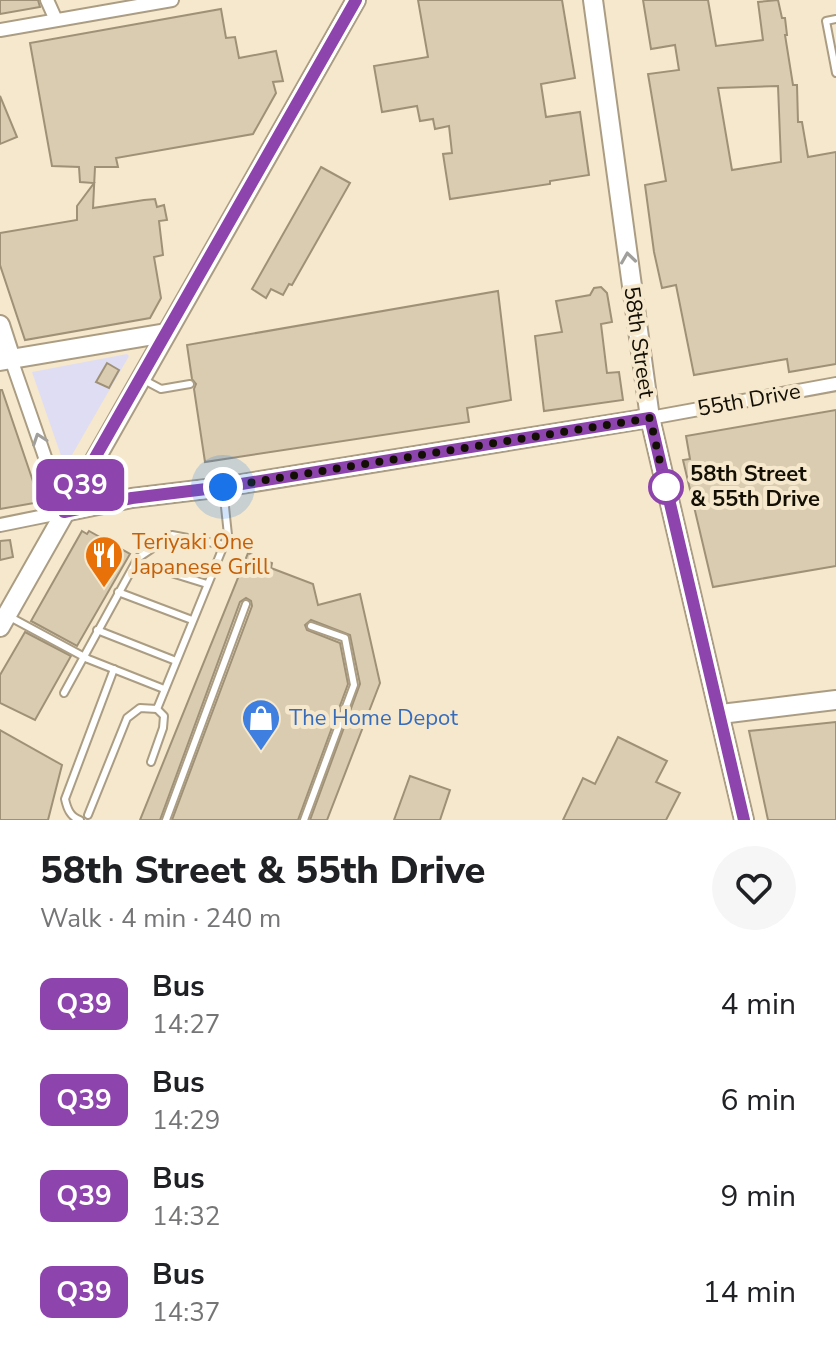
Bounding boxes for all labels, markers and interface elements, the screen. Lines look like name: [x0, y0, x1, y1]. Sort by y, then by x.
one-way arrow: [620, 251, 637, 265]
street label: 58th Street: [616, 284, 662, 400]
street label: 55th Drive: [695, 376, 803, 424]
one-way arrow: [32, 433, 48, 447]
line badge: Q39: [34, 459, 126, 511]
place label: 58th Street & 55th Drive: [690, 459, 820, 514]
text: Q39: [52, 466, 108, 504]
your location: [203, 467, 243, 507]
marker: 58th Street & 55th Drive: [649, 470, 683, 504]
place label: Teriyaki One Japanese Grill: [131, 527, 270, 582]
restaurant icon: Teriyaki One Japanese Grill: [83, 534, 125, 589]
shop icon: The Home Depot: [240, 697, 282, 752]
place label: The Home Depot: [289, 703, 458, 733]
text: 58th Street & 55th Drive: [40, 845, 485, 896]
button: heart: [712, 846, 796, 930]
text: Walk · 4 min · 240 m: [40, 901, 281, 936]
text: Bus: [152, 966, 205, 1007]
text: 4 min: [721, 984, 796, 1025]
text: Q39: [56, 985, 112, 1023]
text: 14:27: [152, 1007, 220, 1042]
text: Bus: [152, 1062, 205, 1103]
text: 6 min: [721, 1080, 796, 1121]
text: Q39: [56, 1081, 112, 1119]
text: 14:29: [152, 1103, 220, 1138]
text: Bus: [152, 1158, 205, 1199]
text: 9 min: [721, 1176, 796, 1217]
text: Q39: [56, 1177, 112, 1215]
text: 14:32: [152, 1199, 220, 1234]
text: Bus: [152, 1254, 205, 1295]
text: 14 min: [703, 1272, 796, 1313]
text: Q39: [56, 1273, 112, 1311]
text: 14:37: [152, 1295, 220, 1330]

